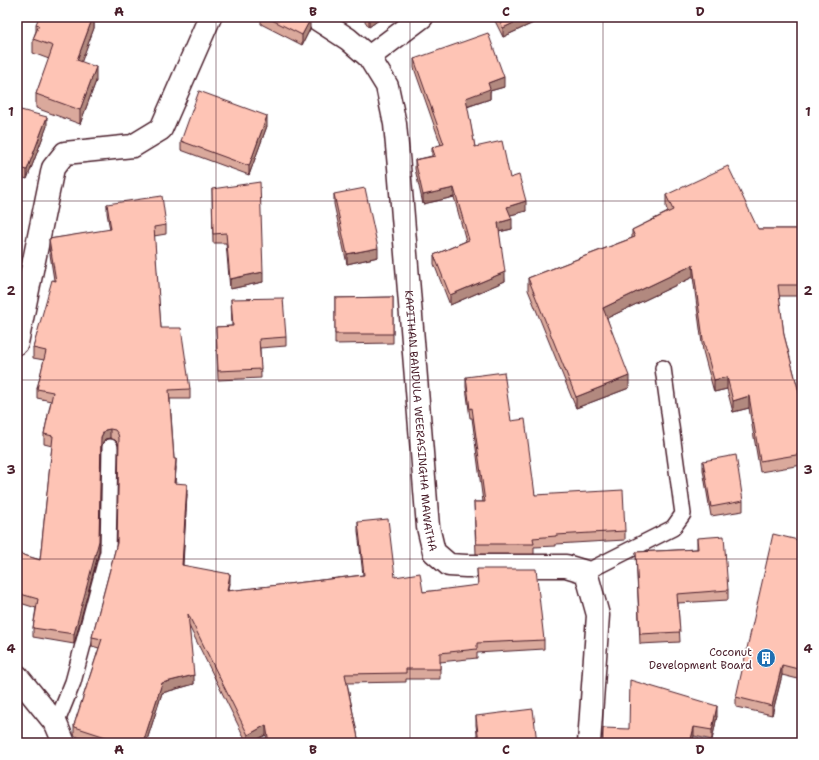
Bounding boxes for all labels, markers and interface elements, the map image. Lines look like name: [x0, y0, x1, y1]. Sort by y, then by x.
text: A: [114, 3, 124, 20]
text: B: [309, 3, 317, 20]
text: C: [502, 3, 510, 20]
text: D: [695, 3, 705, 20]
text: 1: [8, 103, 14, 120]
text: 1: [805, 103, 811, 120]
text: 2: [6, 282, 16, 299]
text: 2: [803, 282, 813, 299]
street label: KAPITHAN BANDULA WEERASINGHA MAWATHA: [401, 289, 441, 553]
text: 3: [6, 461, 16, 478]
text: 3: [803, 461, 813, 478]
text: 4: [6, 640, 16, 657]
text: 4: [803, 640, 813, 657]
place label: Coconut Development Board: [649, 645, 752, 673]
building icon: Coconut Development Board: [755, 647, 777, 669]
text: A: [114, 741, 124, 758]
text: B: [309, 741, 317, 758]
text: C: [502, 741, 510, 758]
text: D: [695, 741, 705, 758]

